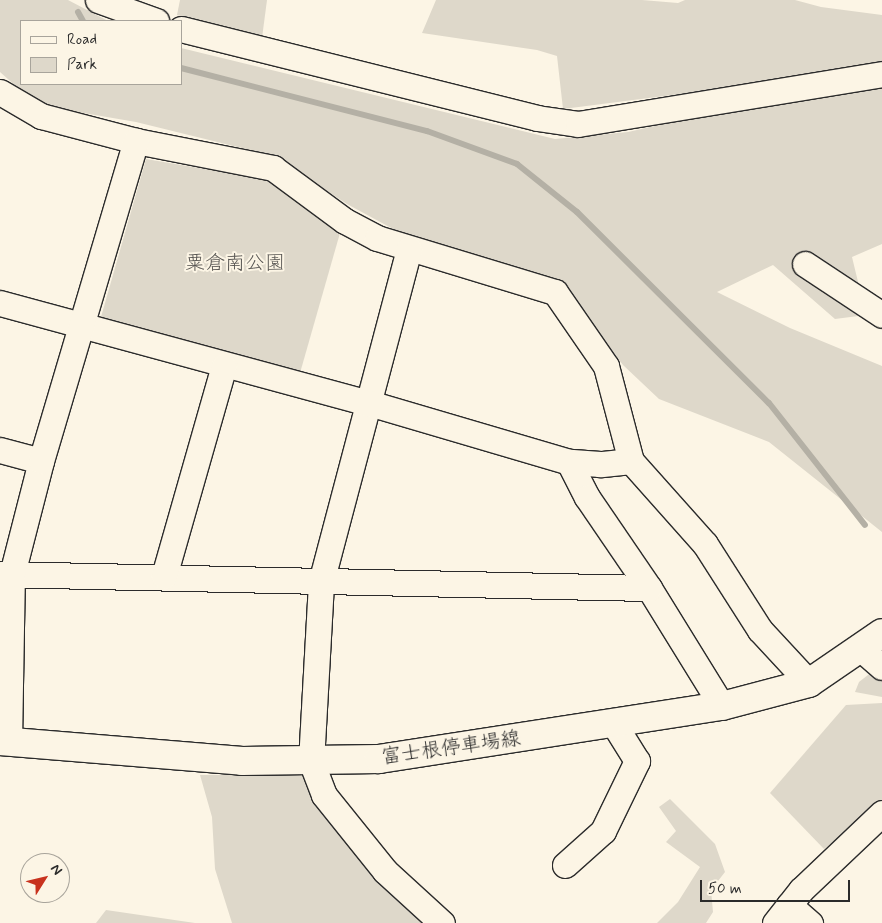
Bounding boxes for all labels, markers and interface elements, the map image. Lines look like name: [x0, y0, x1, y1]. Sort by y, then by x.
legend: [20, 20, 182, 85]
text: Road: [67, 30, 97, 50]
text: Park: [67, 55, 97, 75]
park label: 粟倉南公園: [185, 251, 285, 275]
street label: 富士根停車場線: [380, 726, 522, 770]
north arrow: [20, 853, 70, 903]
text: N: [46, 861, 66, 879]
scale bar: [702, 870, 852, 902]
text: 50 m: [708, 879, 742, 899]

